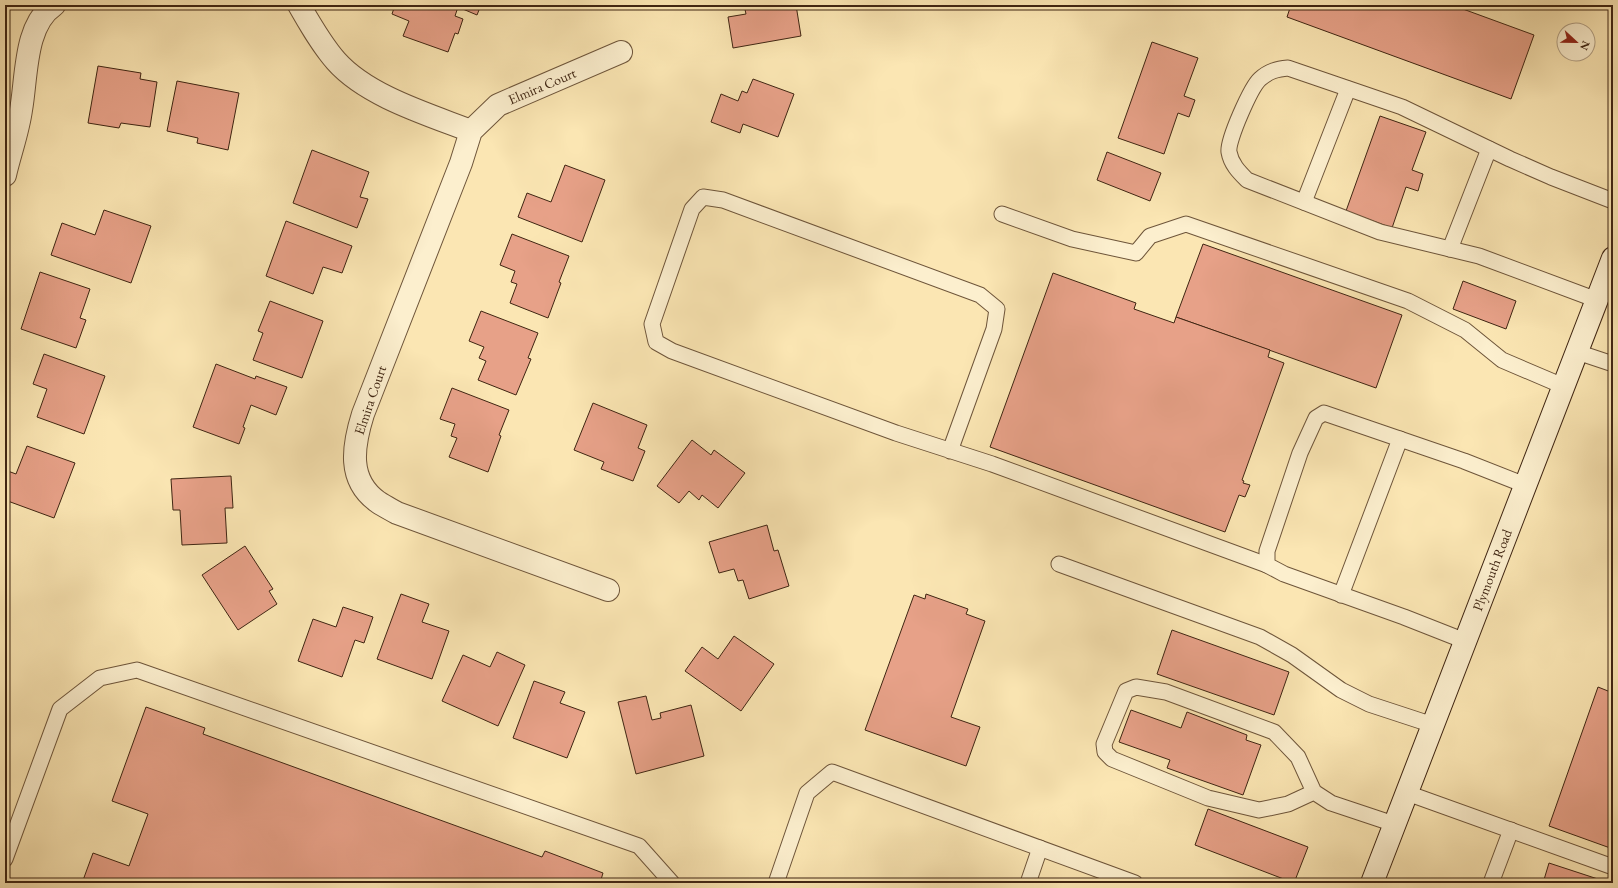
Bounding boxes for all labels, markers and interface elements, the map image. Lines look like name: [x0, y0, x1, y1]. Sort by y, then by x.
north arrow: [1556, 22, 1596, 62]
text: N: [1577, 39, 1593, 53]
street label: Elmira Court: [505, 63, 579, 108]
street label: Elmira Court: [350, 362, 390, 437]
street label: Plymouth Road: [1468, 526, 1516, 613]

